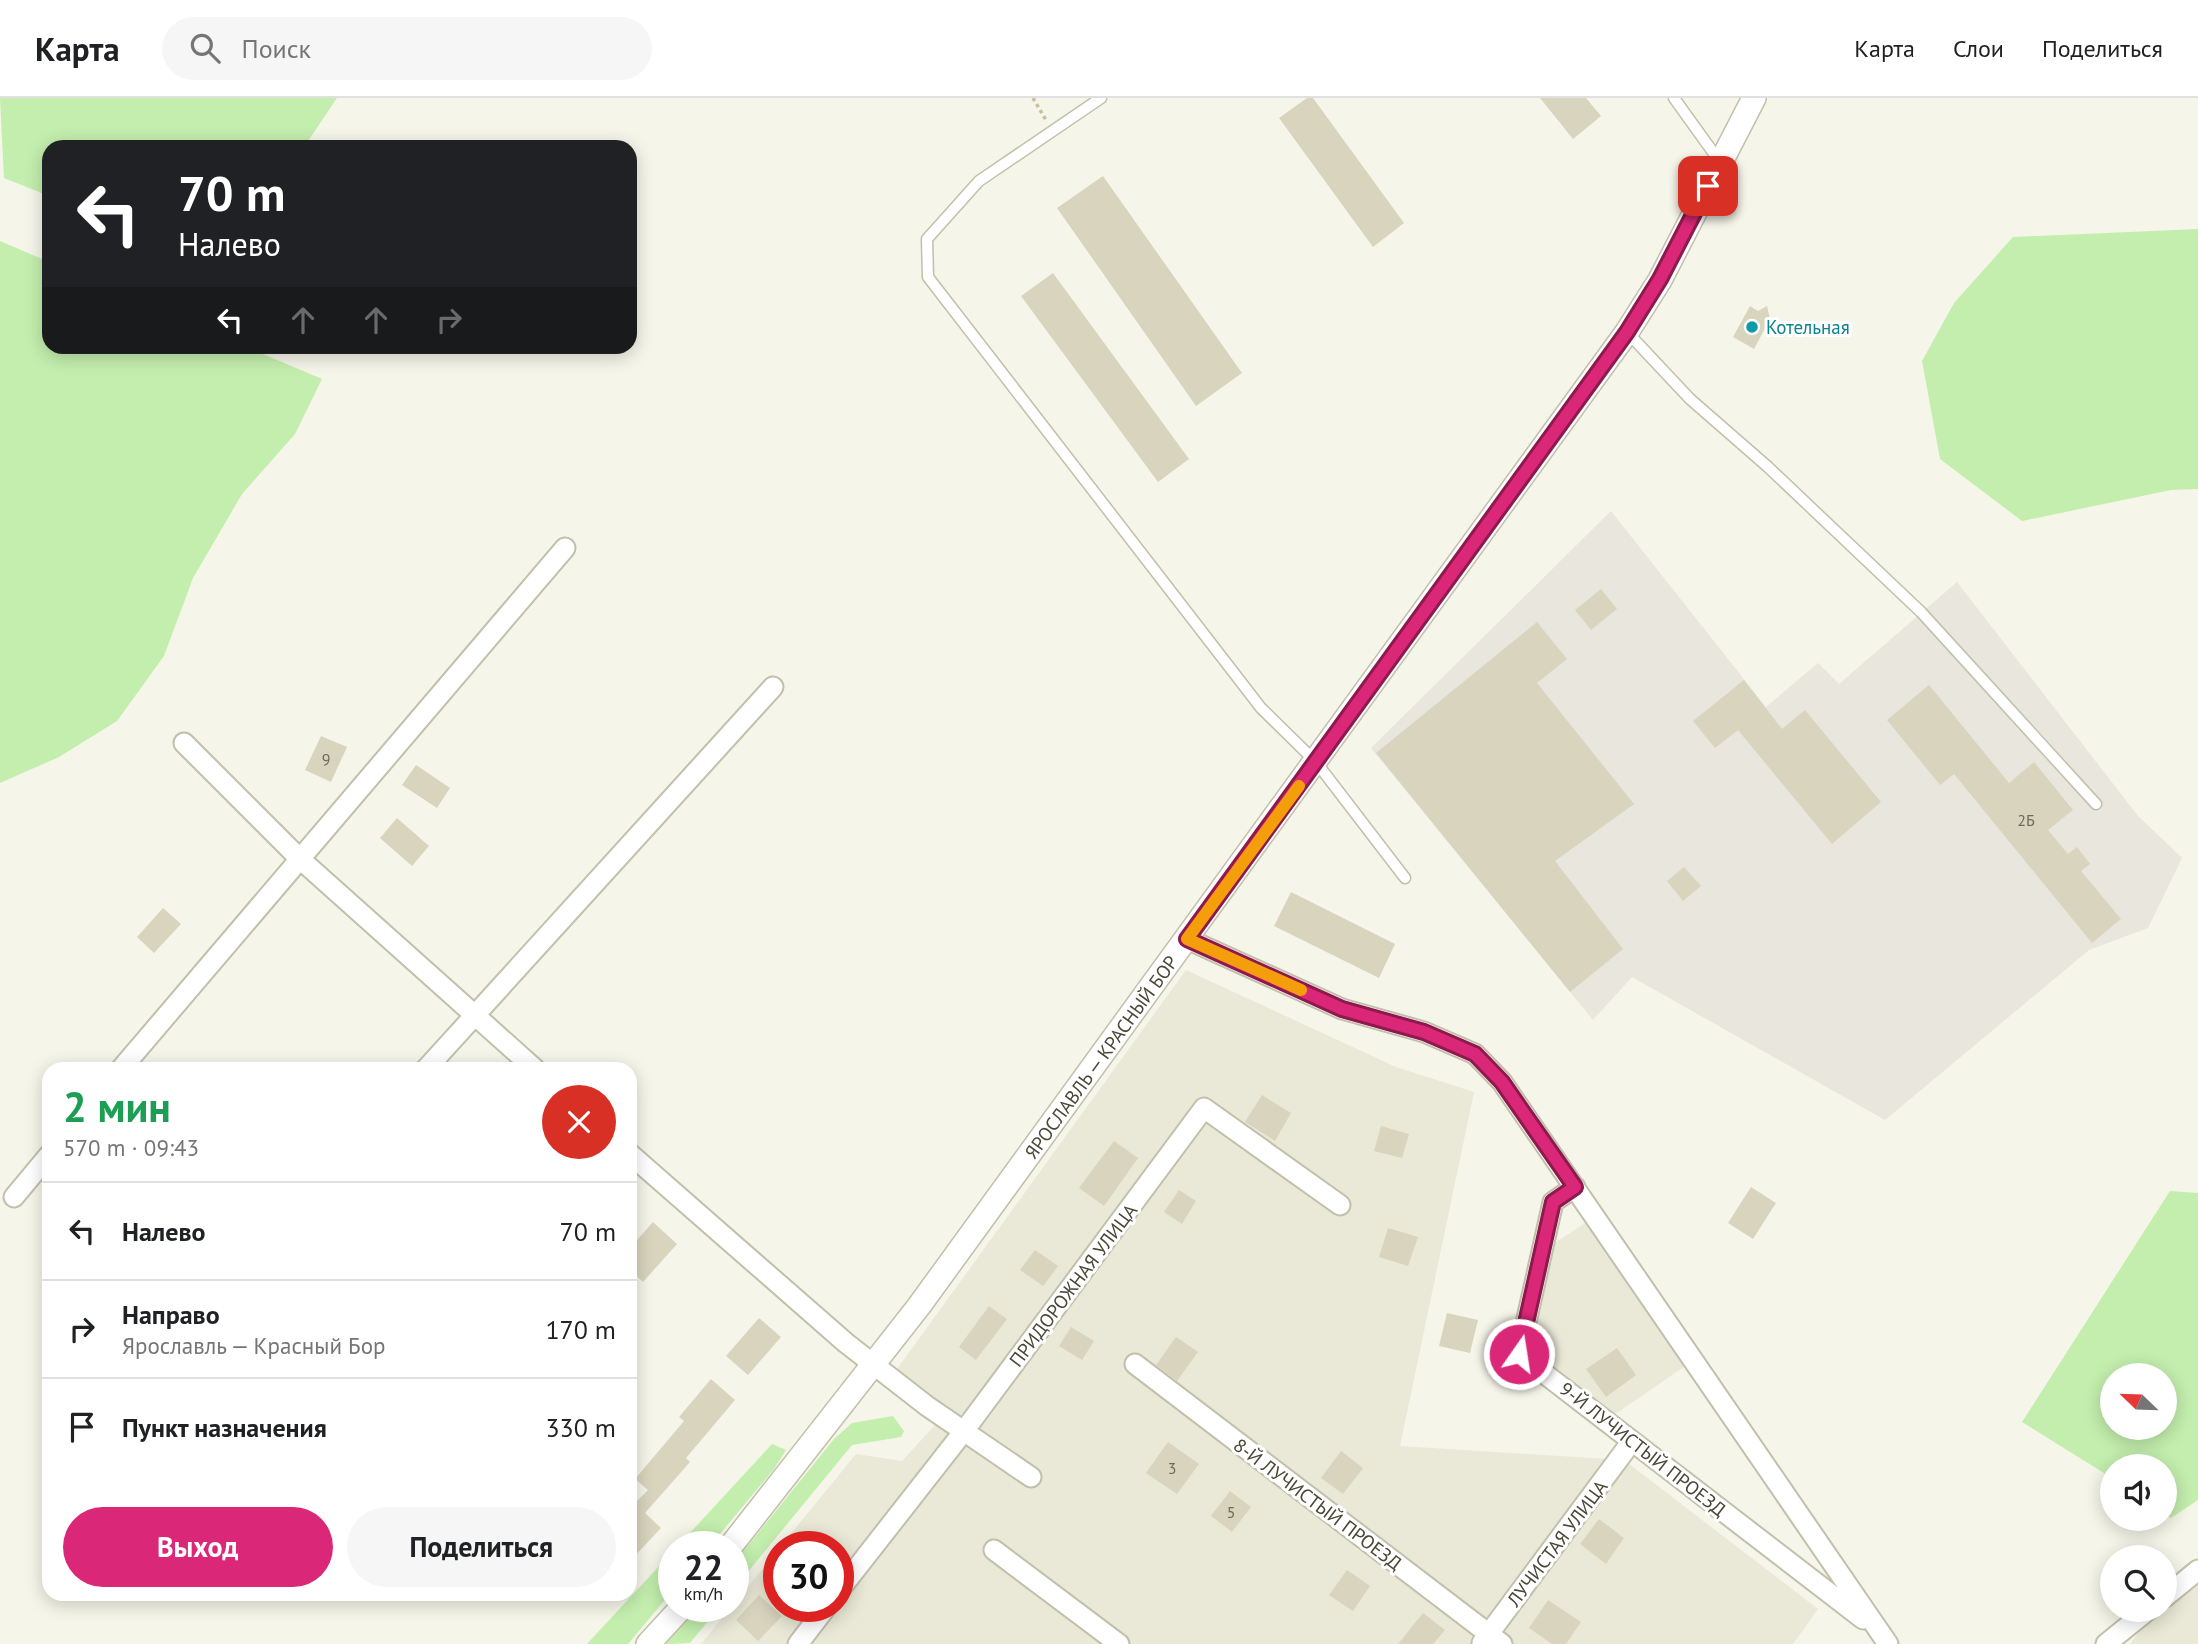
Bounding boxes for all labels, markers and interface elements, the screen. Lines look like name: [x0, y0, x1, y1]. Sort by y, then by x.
search box: [162, 17, 652, 80]
text: Карта: [35, 27, 120, 70]
icon: search: [186, 29, 224, 67]
text: Поиск: [242, 32, 311, 65]
text: Карта: [1854, 33, 1915, 64]
text: Слои: [1953, 33, 2004, 64]
text: Поделиться: [2042, 33, 2163, 64]
pin: [1678, 156, 1738, 216]
text: 70 m: [178, 161, 285, 225]
icon: arrive: [1689, 167, 1727, 205]
icon: left: [63, 168, 154, 259]
text: Налево: [178, 223, 281, 265]
icon: left: [211, 301, 249, 339]
icon: ahead: [284, 301, 322, 339]
icon: ahead: [357, 301, 395, 339]
icon: right: [430, 301, 468, 339]
place label: Котельная: [1766, 315, 1850, 339]
marker: Котельная: [1744, 319, 1760, 335]
house number: 9: [322, 749, 330, 769]
house number: 2Б: [2017, 810, 2035, 830]
street label: ЯРОСЛАВЛЬ — КРАСНЫЙ БОР: [1019, 951, 1183, 1163]
text: 2 мин: [63, 1079, 171, 1134]
button: close: [542, 1085, 616, 1159]
text: 570 m · 09:43: [63, 1133, 199, 1162]
street label: ПРИДОРОЖНАЯ УЛИЦА: [1004, 1199, 1142, 1371]
icon: left: [63, 1212, 101, 1250]
text: Налево: [122, 1215, 206, 1248]
text: 70 m: [560, 1215, 616, 1248]
text: Направо: [122, 1298, 220, 1331]
icon: right: [63, 1310, 101, 1348]
text: 170 m: [545, 1313, 616, 1346]
position arrow: [1482, 1317, 1556, 1391]
text: Ярославль — Красный Бор: [122, 1331, 386, 1360]
north arrow: [2100, 1363, 2177, 1440]
map controls: [2100, 1363, 2177, 1622]
street label: 9-Й ЛУЧИСТЫЙ ПРОЕЗД: [1555, 1377, 1731, 1522]
icon: arrive: [63, 1408, 101, 1446]
text: Пункт назначения: [122, 1411, 327, 1444]
text: 330 m: [545, 1411, 616, 1444]
street label: 8-Й ЛУЧИСТЫЙ ПРОЕЗД: [1229, 1433, 1407, 1575]
button: sound: [2100, 1454, 2177, 1531]
house number: 3: [1168, 1458, 1176, 1478]
street label: ЛУЧИСТАЯ УЛИЦА: [1501, 1475, 1612, 1612]
house number: 5: [1227, 1502, 1235, 1522]
button: Выход: [63, 1507, 333, 1587]
button: Поделиться: [347, 1507, 616, 1587]
speed limit sign: 30: [763, 1531, 854, 1622]
text: 22: [684, 1544, 723, 1590]
button: search: [2100, 1545, 2177, 1622]
text: km/h: [684, 1582, 723, 1605]

